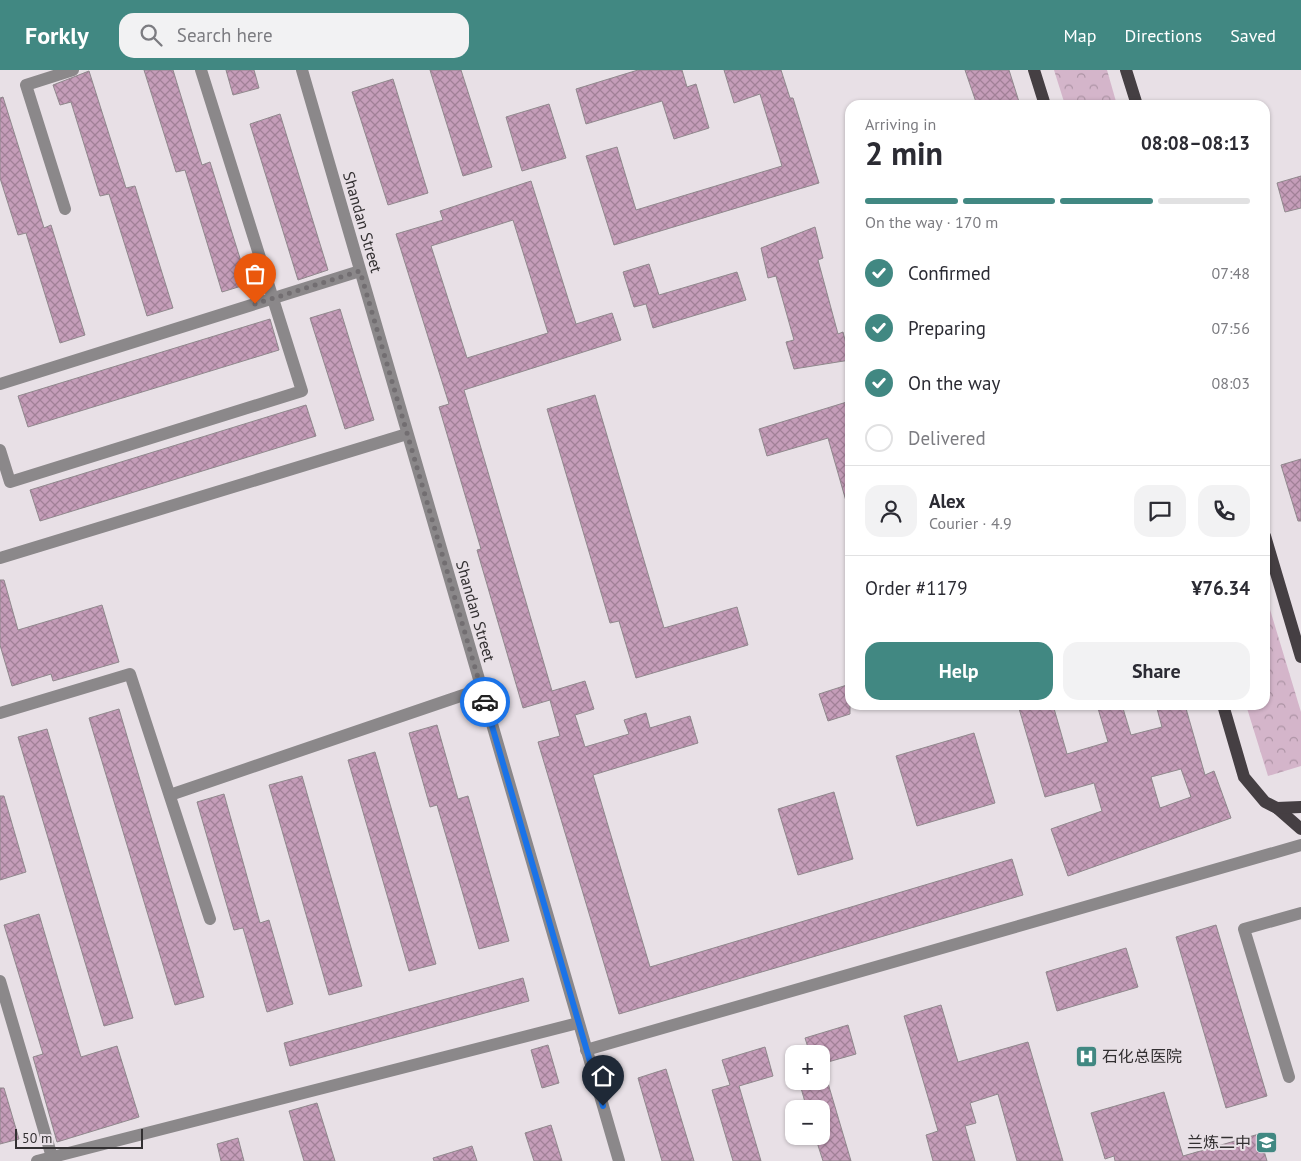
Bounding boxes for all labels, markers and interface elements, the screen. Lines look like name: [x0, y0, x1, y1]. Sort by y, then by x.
search box: [119, 13, 469, 58]
text: Forkly: [25, 20, 89, 51]
icon: search: [137, 21, 165, 49]
text: Search here: [177, 23, 273, 47]
text: Map: [1064, 24, 1096, 47]
text: Directions: [1124, 24, 1202, 47]
text: Saved: [1230, 24, 1276, 47]
text: Arriving in: [865, 114, 936, 134]
text: 08:08–08:13: [1141, 131, 1250, 155]
text: 2 min: [865, 132, 943, 174]
street label: Shandan Street: [339, 169, 387, 275]
text: On the way · 170 m: [865, 212, 998, 232]
pin: [234, 253, 276, 304]
icon: check: [865, 259, 893, 287]
icon: bag: [241, 260, 269, 288]
text: Confirmed: [908, 261, 991, 285]
text: 07:48: [1212, 263, 1250, 283]
icon: check: [865, 314, 893, 342]
text: Preparing: [908, 316, 986, 340]
text: 07:56: [1212, 318, 1250, 338]
icon: check: [865, 369, 893, 397]
text: On the way: [908, 371, 1000, 395]
text: 08:03: [1212, 373, 1250, 393]
text: Delivered: [908, 426, 986, 450]
button: person: [865, 485, 917, 537]
button: chat: [1134, 485, 1186, 537]
button: phone: [1198, 485, 1250, 537]
text: Alex: [929, 489, 965, 513]
text: Courier · 4.9: [929, 513, 1012, 533]
street label: Shandan Street: [452, 558, 500, 664]
text: Order #1179: [865, 576, 968, 600]
text: ¥76.34: [1191, 576, 1250, 600]
button: Help: [865, 642, 1053, 700]
button: Share: [1063, 642, 1250, 700]
courier: [460, 677, 510, 727]
icon: car: [471, 688, 499, 716]
hospital icon: 石化总医院: [1074, 1044, 1098, 1068]
map controls: [785, 1045, 830, 1145]
button: +: [785, 1045, 830, 1090]
place label: 石化总医院: [1102, 1046, 1182, 1066]
pin: [582, 1055, 624, 1106]
icon: home: [589, 1062, 617, 1090]
button: −: [785, 1100, 830, 1145]
scale bar: [15, 1126, 142, 1149]
text: 50 m: [22, 1129, 52, 1147]
school or university icon: 兰炼二中: [1255, 1130, 1279, 1154]
place label: 兰炼二中: [1187, 1132, 1251, 1152]

